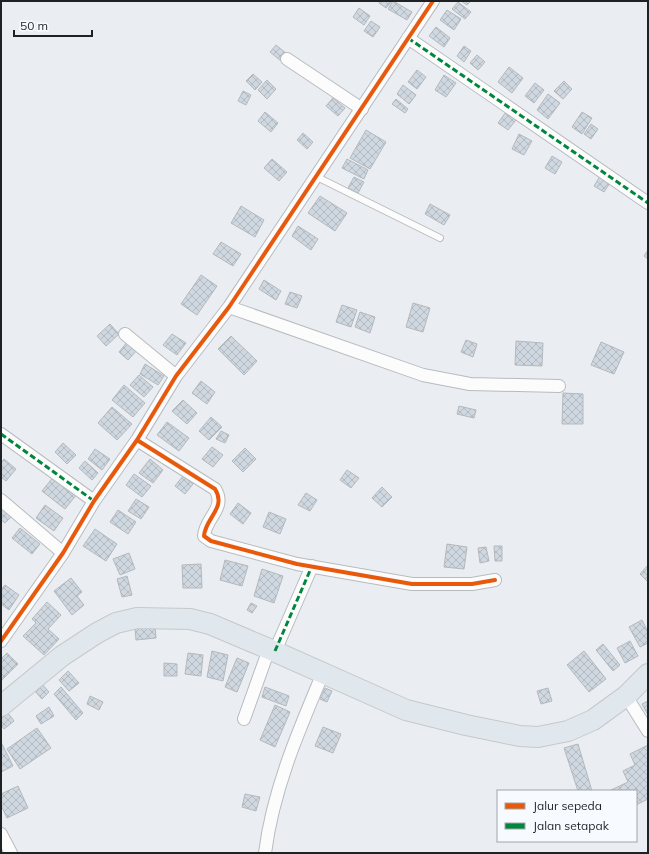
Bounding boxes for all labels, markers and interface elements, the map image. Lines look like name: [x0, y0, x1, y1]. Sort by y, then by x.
scale bar: [14, 12, 92, 38]
text: 50 m: [20, 18, 48, 33]
legend: [497, 790, 637, 842]
text: Jalur sepeda: [533, 798, 602, 813]
text: Jalan setapak: [533, 818, 610, 833]

